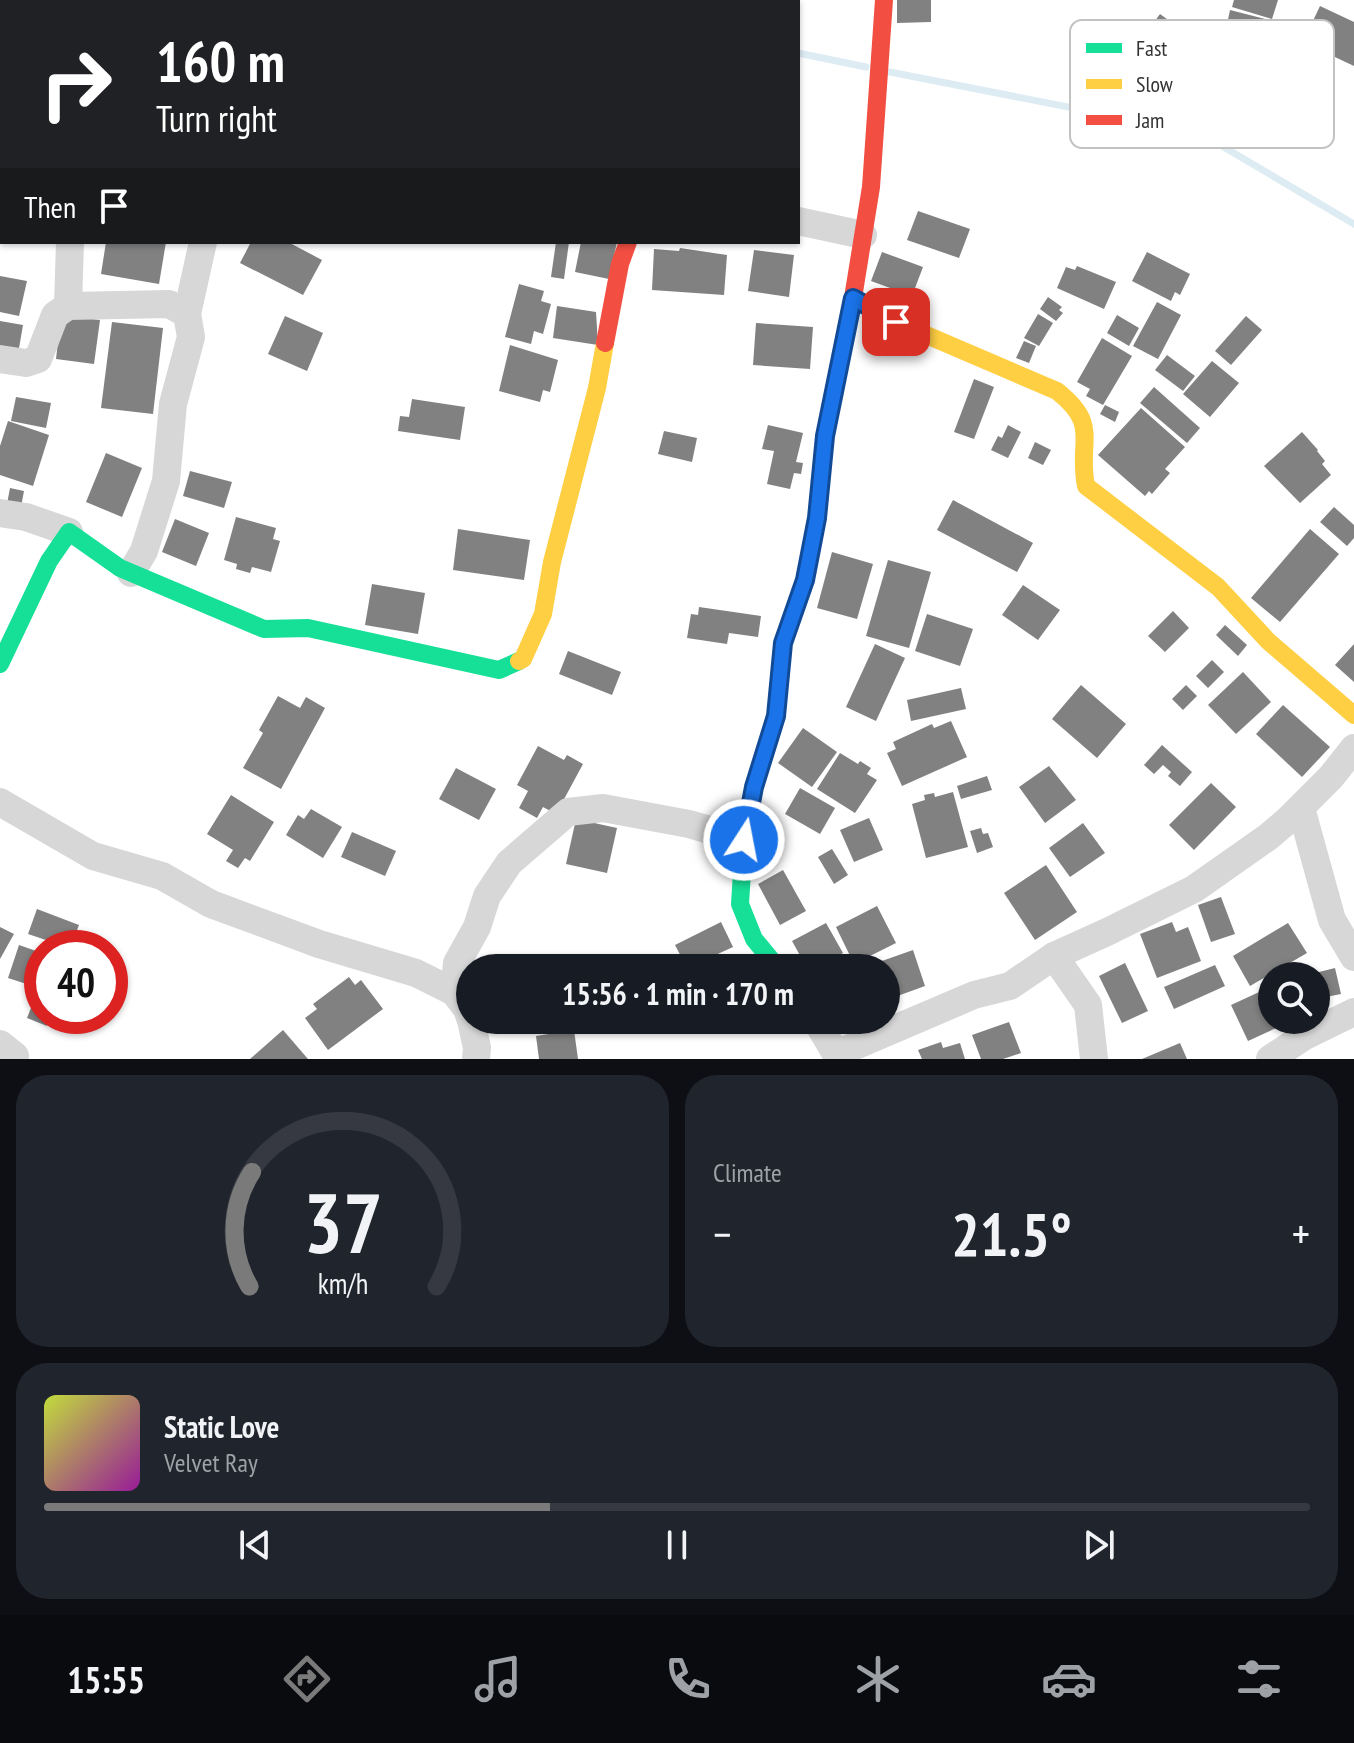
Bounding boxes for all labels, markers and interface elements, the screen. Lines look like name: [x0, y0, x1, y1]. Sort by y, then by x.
legend: [1070, 20, 1334, 148]
text: 160 m: [156, 25, 285, 97]
icon: right: [24, 32, 128, 136]
text: Fast: [1136, 34, 1167, 62]
text: Slow: [1136, 70, 1173, 98]
text: Turn right: [156, 95, 277, 142]
text: Jam: [1135, 106, 1164, 134]
icon: arrive: [92, 184, 136, 228]
text: Then: [24, 187, 76, 226]
pin: [862, 288, 930, 356]
icon: arrive: [874, 300, 918, 344]
position arrow: [702, 798, 786, 882]
speed limit sign: 40: [24, 930, 128, 1034]
map controls: [1258, 962, 1330, 1034]
button: search: [1258, 962, 1330, 1034]
text: 15:56 · 1 min · 170 m: [562, 974, 794, 1013]
text: Climate: [713, 1156, 782, 1189]
text: 37: [303, 1168, 382, 1276]
text: 21.5°: [951, 1195, 1072, 1273]
text: −: [713, 1205, 731, 1262]
text: +: [1292, 1205, 1310, 1262]
text: km/h: [317, 1265, 368, 1302]
text: Static Love: [164, 1407, 279, 1446]
text: Velvet Ray: [164, 1446, 258, 1479]
icon: previous: [233, 1523, 277, 1567]
icon: pause: [655, 1523, 699, 1567]
icon: next: [1077, 1523, 1121, 1567]
icon: directions: [279, 1651, 335, 1707]
icon: music: [470, 1651, 526, 1707]
icon: phone: [660, 1651, 716, 1707]
icon: climate: [850, 1651, 906, 1707]
icon: car: [1041, 1651, 1097, 1707]
icon: filters: [1231, 1651, 1287, 1707]
text: 15:55: [67, 1656, 145, 1703]

